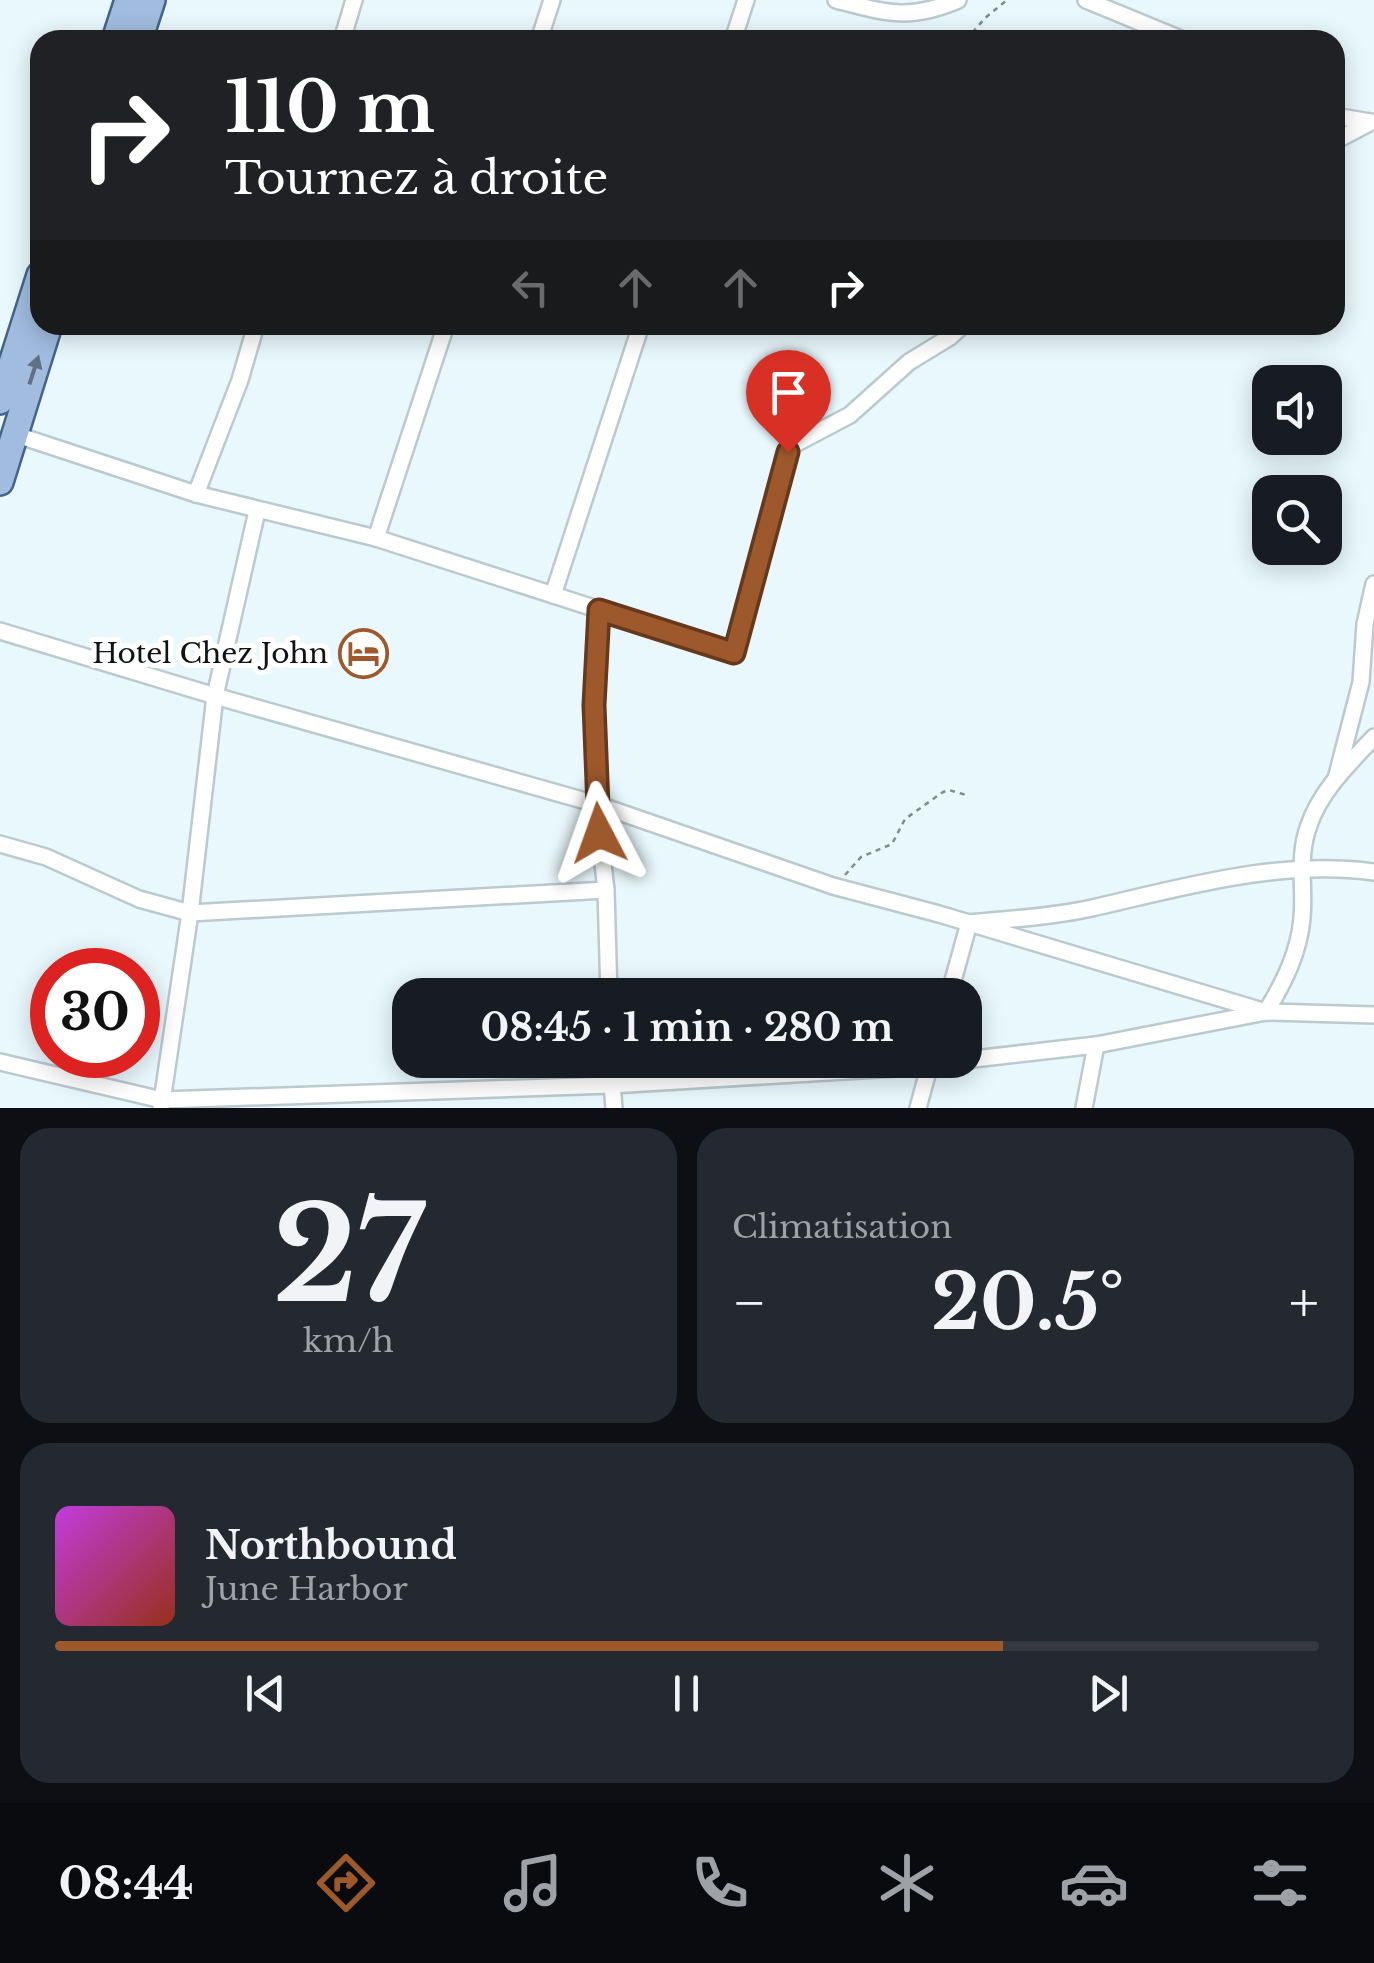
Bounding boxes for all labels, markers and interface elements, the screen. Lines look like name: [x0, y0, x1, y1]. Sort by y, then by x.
text: 110 m: [225, 64, 435, 151]
icon: right: [60, 70, 190, 200]
text: Tournez à droite: [225, 150, 608, 206]
icon: left: [503, 260, 558, 315]
icon: ahead: [608, 260, 663, 315]
icon: ahead: [713, 260, 768, 315]
icon: right: [818, 260, 873, 315]
pin: [746, 350, 831, 453]
one-way arrow: [28, 354, 43, 384]
icon: arrive: [761, 365, 816, 420]
map controls: [1252, 365, 1342, 565]
button: sound: [1252, 365, 1342, 455]
button: search: [1252, 475, 1342, 565]
hotel icon: Hotel Chez John: [337, 627, 389, 679]
place label: Hotel Chez John: [92, 636, 328, 671]
position arrow: [547, 781, 651, 885]
speed limit sign: 30: [30, 948, 160, 1078]
text: 08:45 · 1 min · 280 m: [481, 1004, 894, 1051]
text: 27: [273, 1175, 424, 1336]
text: Climatisation: [732, 1207, 952, 1247]
text: 20.5°: [931, 1256, 1124, 1349]
text: −: [732, 1269, 767, 1337]
text: +: [1289, 1269, 1319, 1337]
text: km/h: [303, 1321, 394, 1361]
text: Northbound: [205, 1522, 457, 1569]
text: June Harbor: [205, 1569, 408, 1609]
icon: previous: [238, 1666, 293, 1721]
icon: pause: [659, 1666, 714, 1721]
icon: next: [1081, 1666, 1136, 1721]
icon: directions: [311, 1848, 381, 1918]
icon: music: [498, 1848, 568, 1918]
icon: phone: [685, 1848, 755, 1918]
icon: climate: [872, 1848, 942, 1918]
icon: car: [1059, 1848, 1129, 1918]
icon: filters: [1245, 1848, 1315, 1918]
text: 08:44: [58, 1855, 194, 1911]

